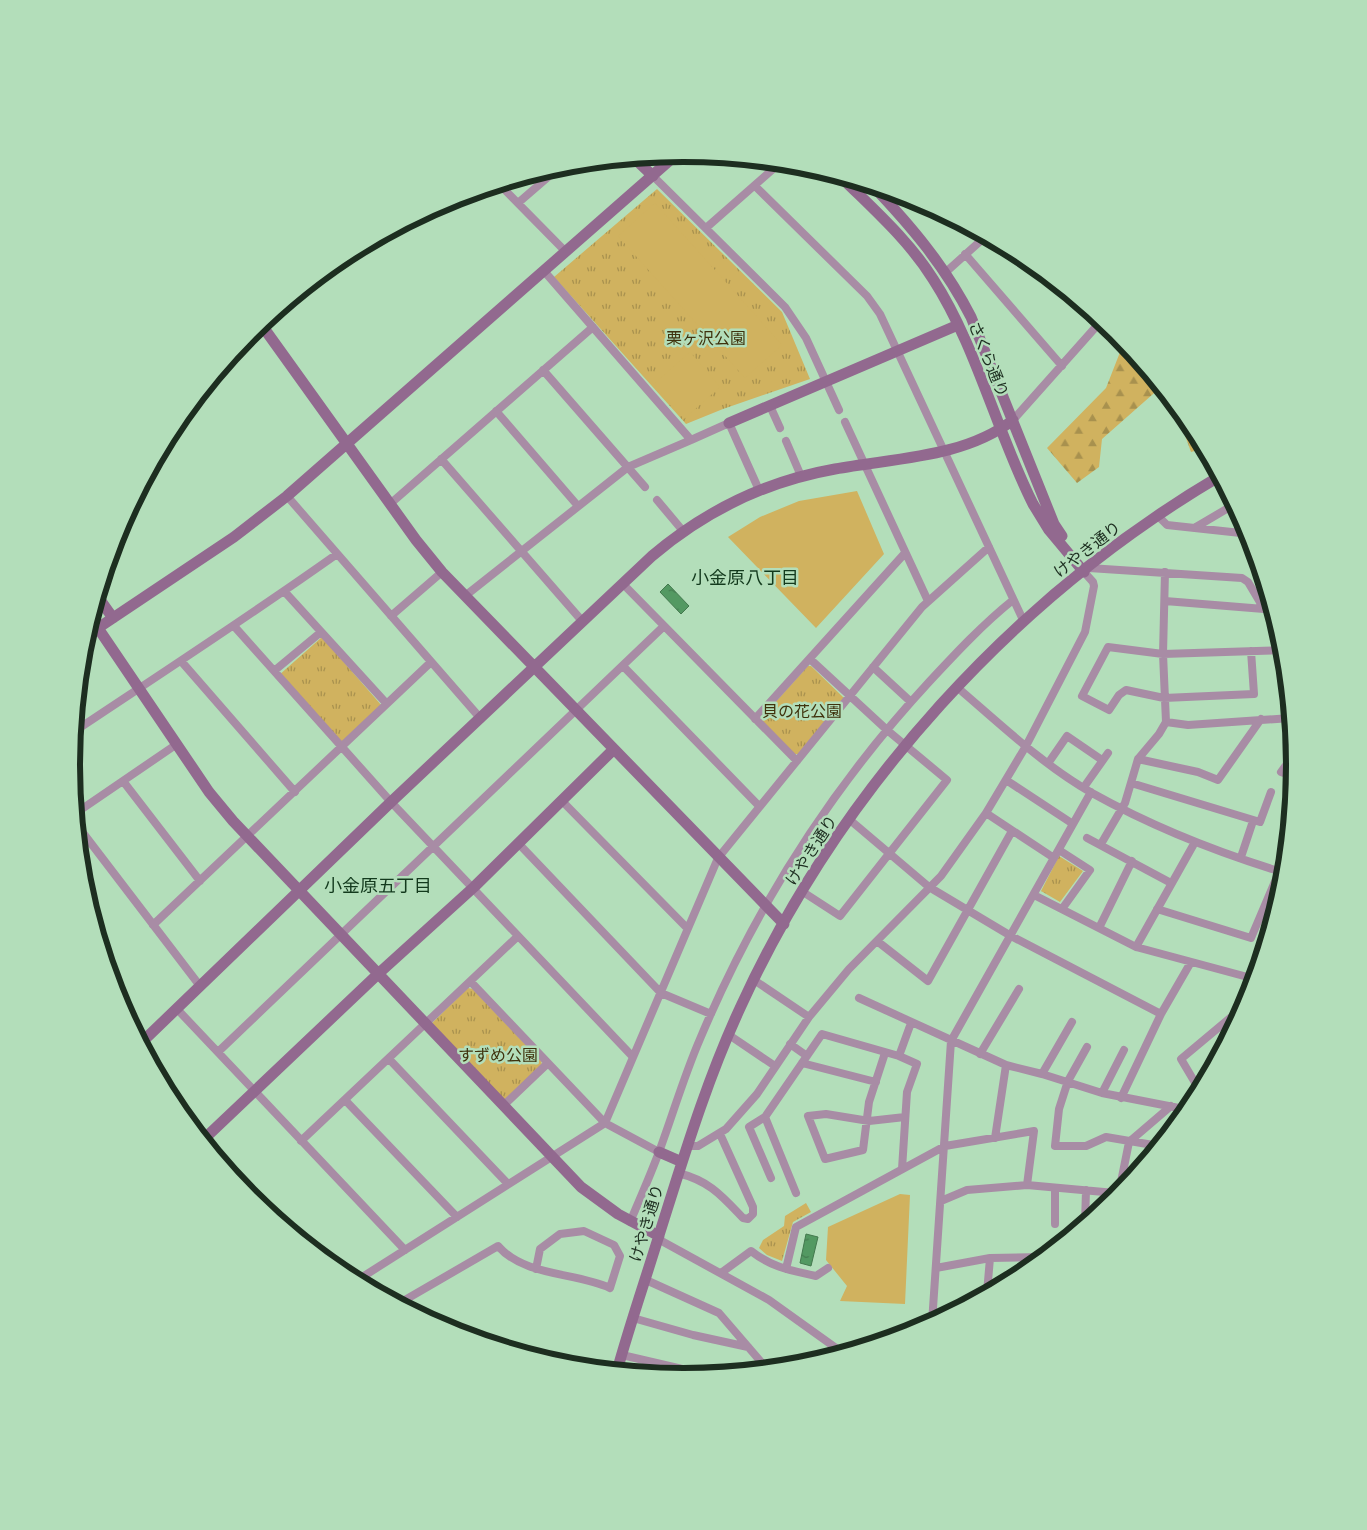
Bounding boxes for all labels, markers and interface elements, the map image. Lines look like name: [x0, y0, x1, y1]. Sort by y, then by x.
street label: さくら通り: [966, 319, 1012, 399]
park label: 栗ヶ沢公園: [666, 329, 746, 347]
street label: けやき通り: [1050, 517, 1124, 581]
district label: 小金原八丁目: [691, 567, 799, 588]
park label: 貝の花公園: [762, 702, 842, 720]
street label: けやき通り: [782, 812, 840, 888]
district label: 小金原五丁目: [324, 875, 432, 896]
park label: すずめ公園: [458, 1046, 538, 1064]
street label: けやき通り: [626, 1182, 666, 1264]

